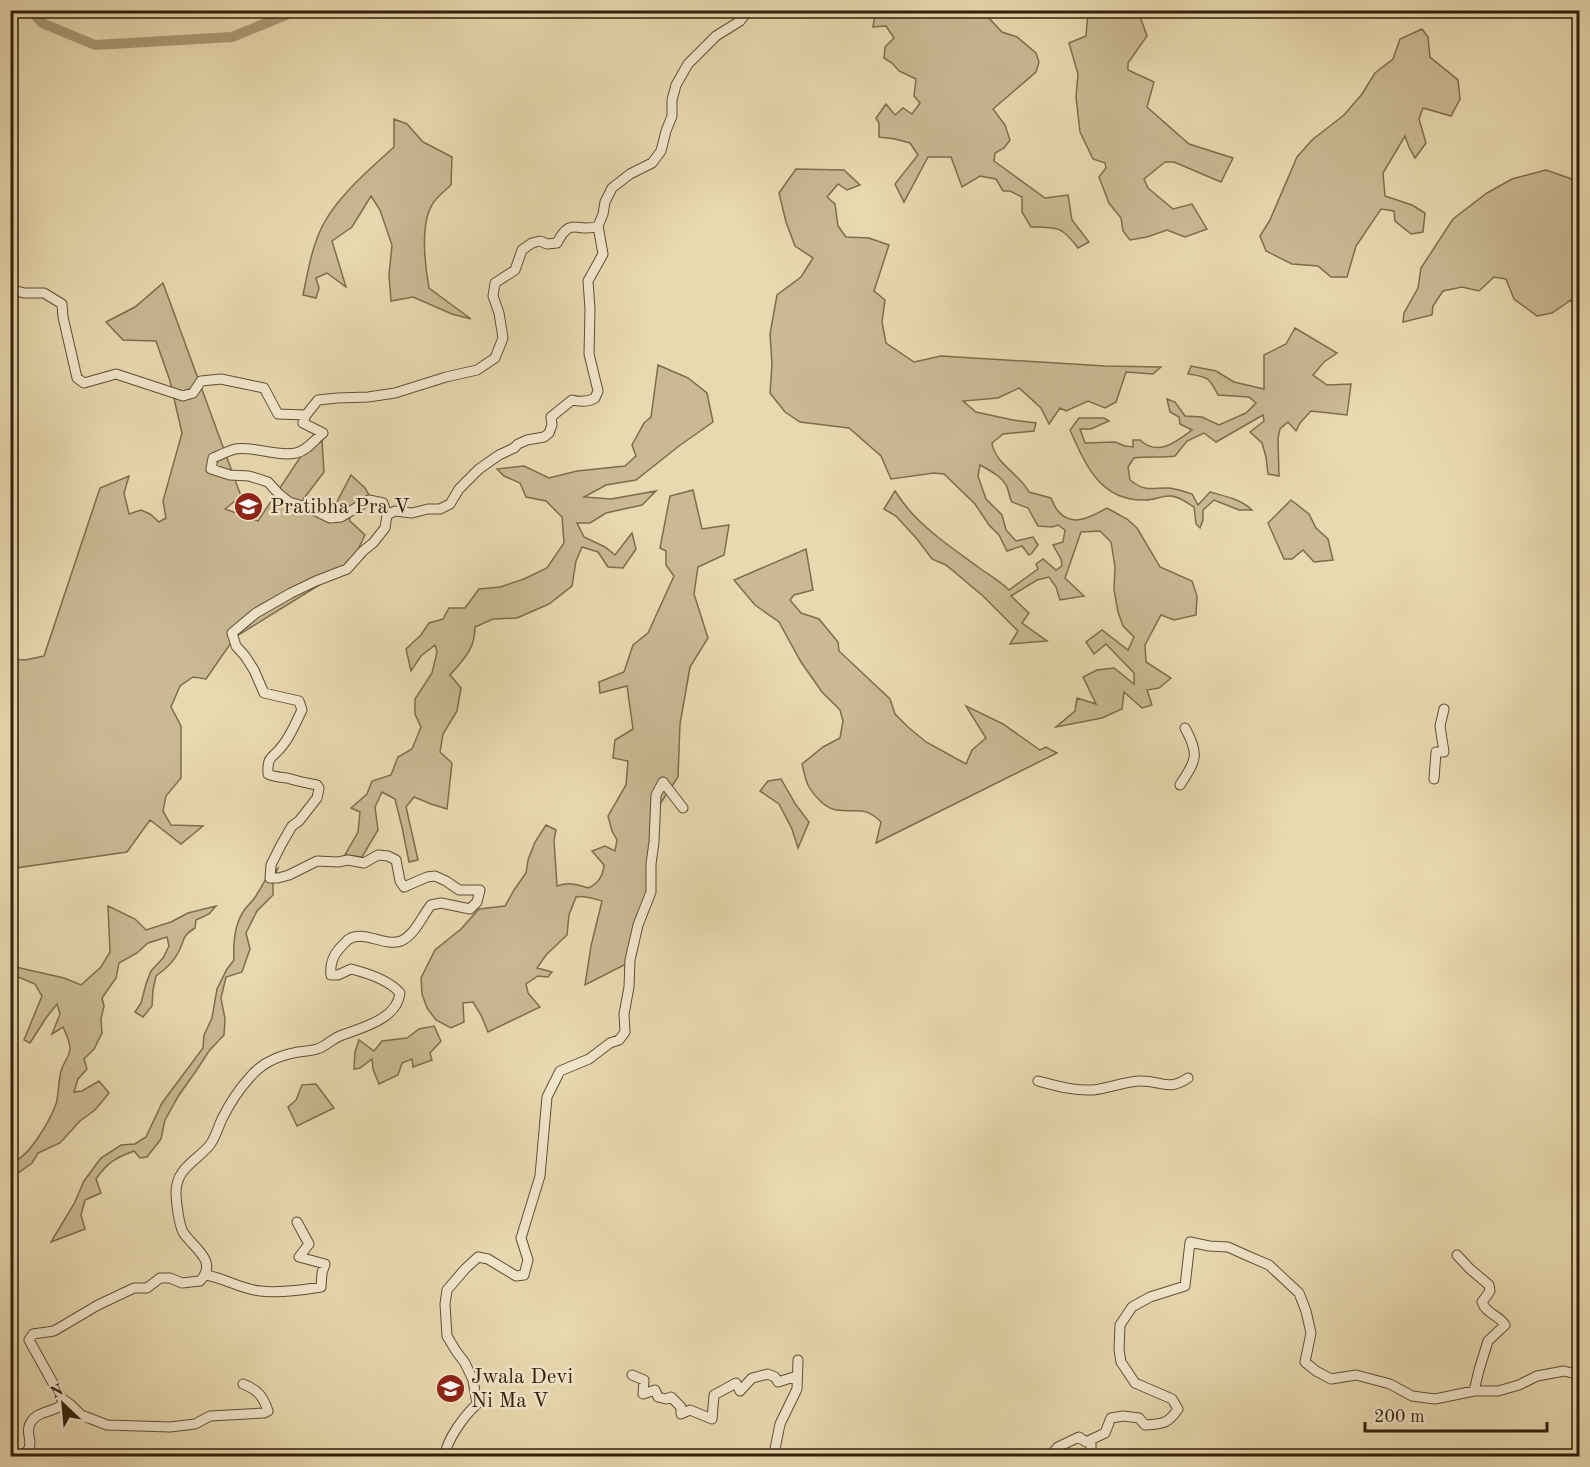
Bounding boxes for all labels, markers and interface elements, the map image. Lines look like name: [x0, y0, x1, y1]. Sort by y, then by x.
school or university icon: Pratibha Pra V: [233, 491, 265, 523]
place label: Pratibha Pra V: [270, 497, 410, 518]
place label: Jwala Devi Ni Ma V: [471, 1367, 573, 1412]
school or university icon: Jwala Devi Ni Ma V: [434, 1373, 466, 1405]
north arrow: [33, 1374, 93, 1434]
text: N: [48, 1382, 67, 1402]
scale bar: [1365, 1395, 1546, 1433]
text: 200 m: [1374, 1408, 1425, 1426]

